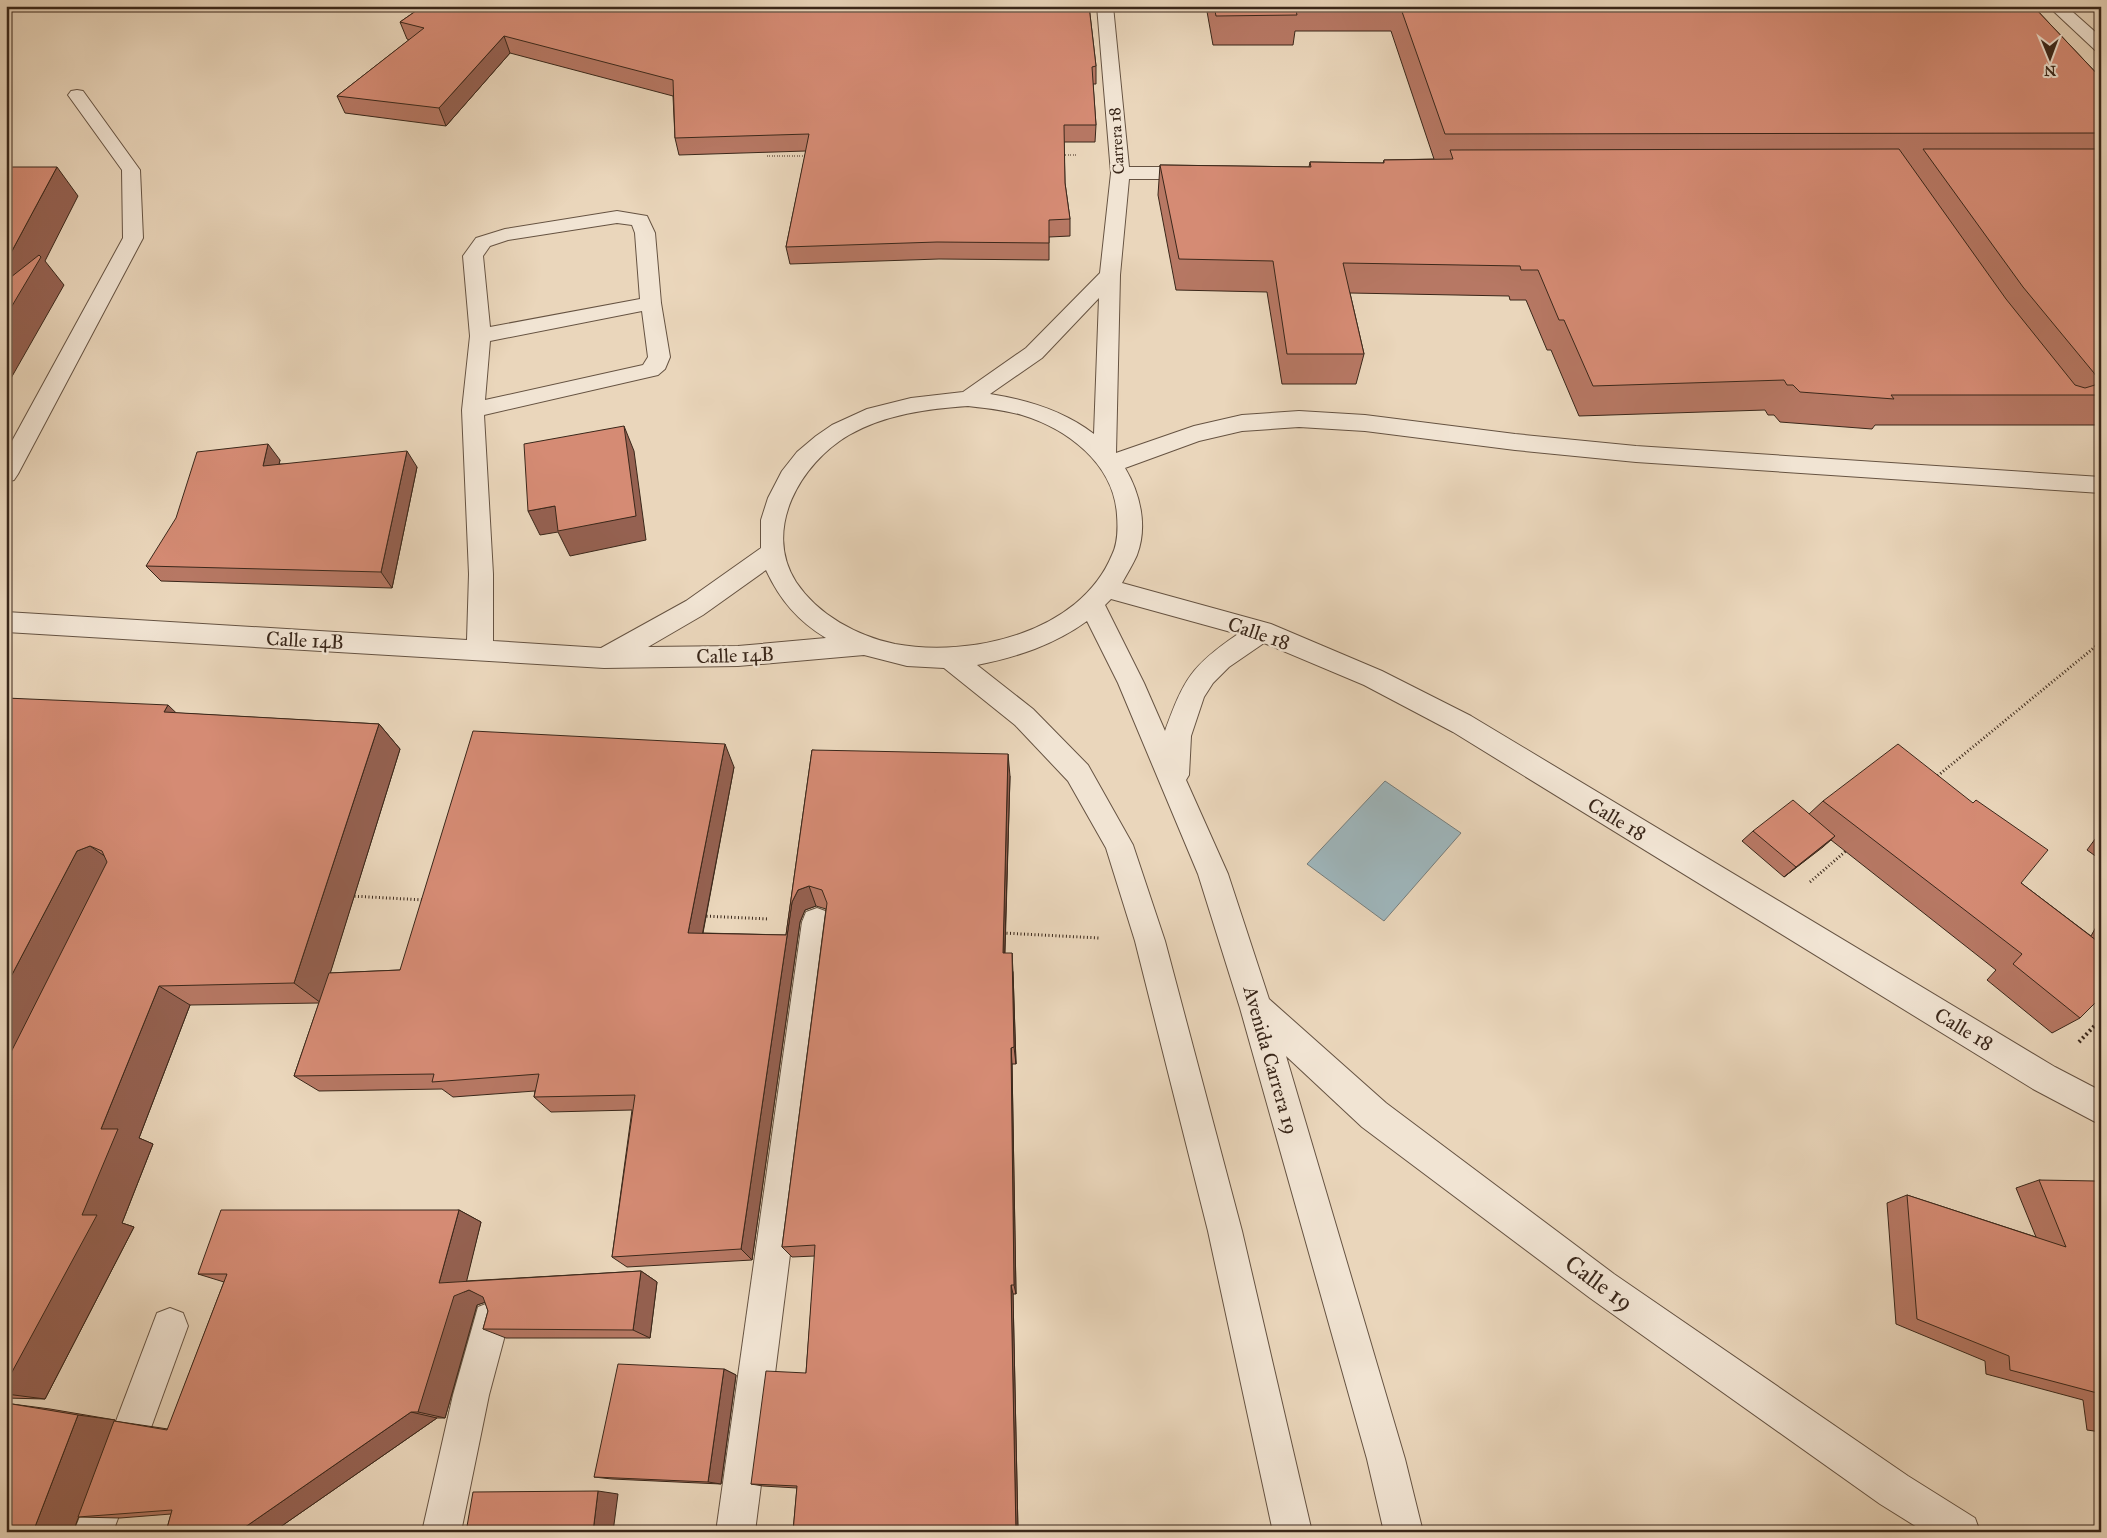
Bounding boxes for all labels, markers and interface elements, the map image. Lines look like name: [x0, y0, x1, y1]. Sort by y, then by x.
north arrow: [2024, 32, 2074, 82]
text: N: [2044, 62, 2056, 79]
street label: Carrera 18: [1105, 107, 1128, 175]
street label: Calle 18: [1225, 611, 1293, 655]
street label: Calle 14B: [266, 626, 344, 654]
street label: Calle 14B: [696, 642, 774, 668]
street label: Calle 18: [1583, 792, 1651, 846]
street label: Avenida Carrera 19: [1238, 982, 1304, 1137]
street label: Calle 18: [1930, 1002, 1998, 1056]
street label: Calle 19: [1559, 1248, 1639, 1318]

